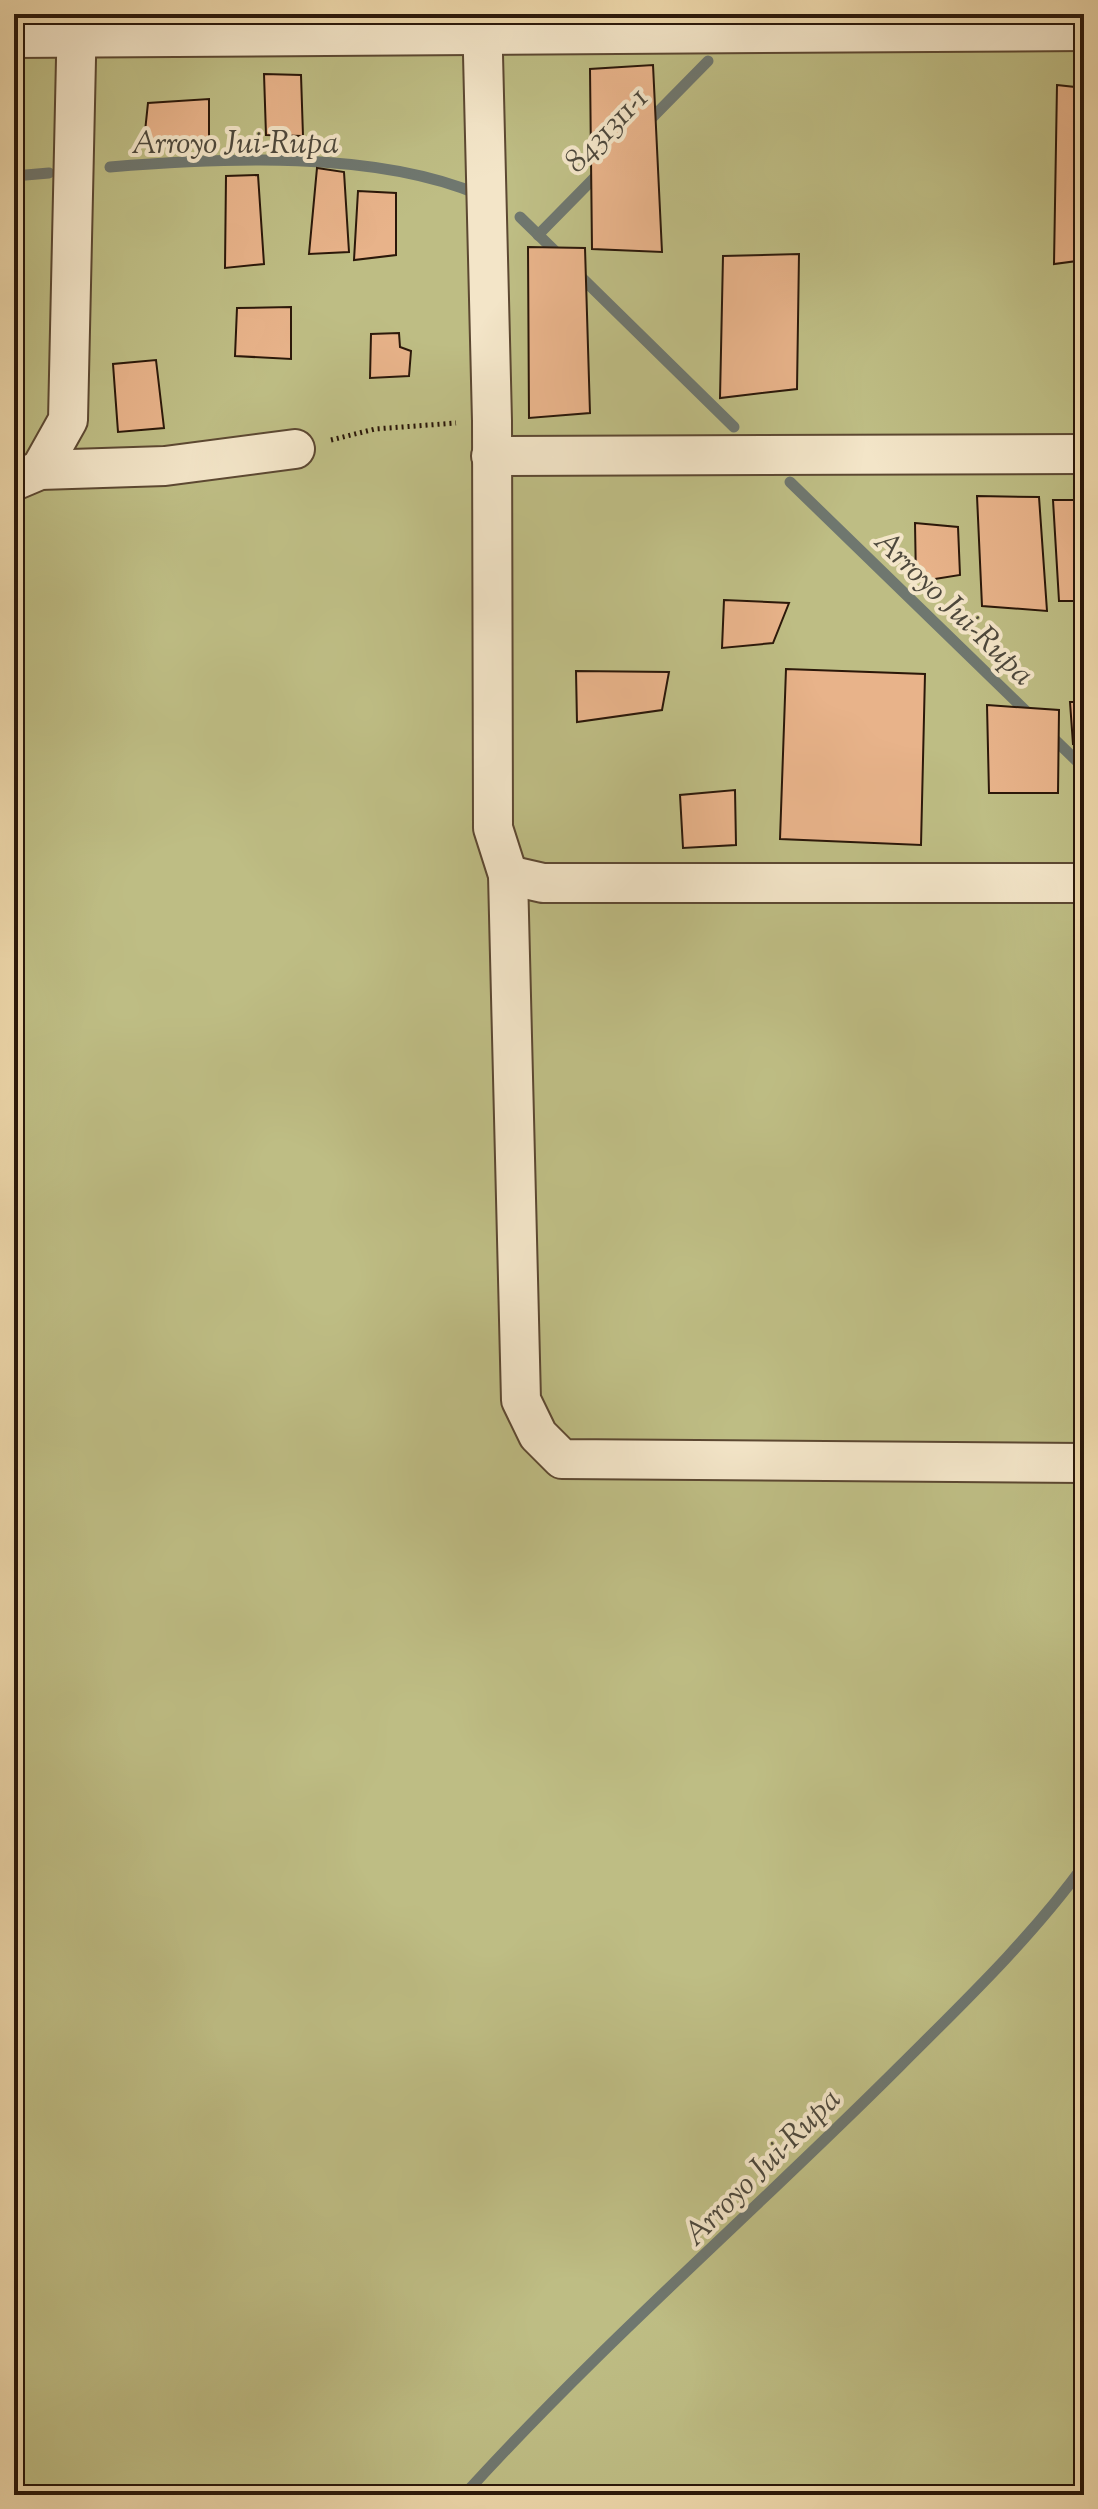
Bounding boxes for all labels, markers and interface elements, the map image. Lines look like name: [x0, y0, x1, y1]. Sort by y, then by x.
water label: 8431311-1: [554, 78, 660, 184]
water label: Arroyo Jui-Rupa: [131, 122, 339, 168]
water label: Arroyo Jui-Rupa: [862, 521, 1044, 698]
water label: Arroyo Jui-Rupa: [673, 2078, 853, 2258]

